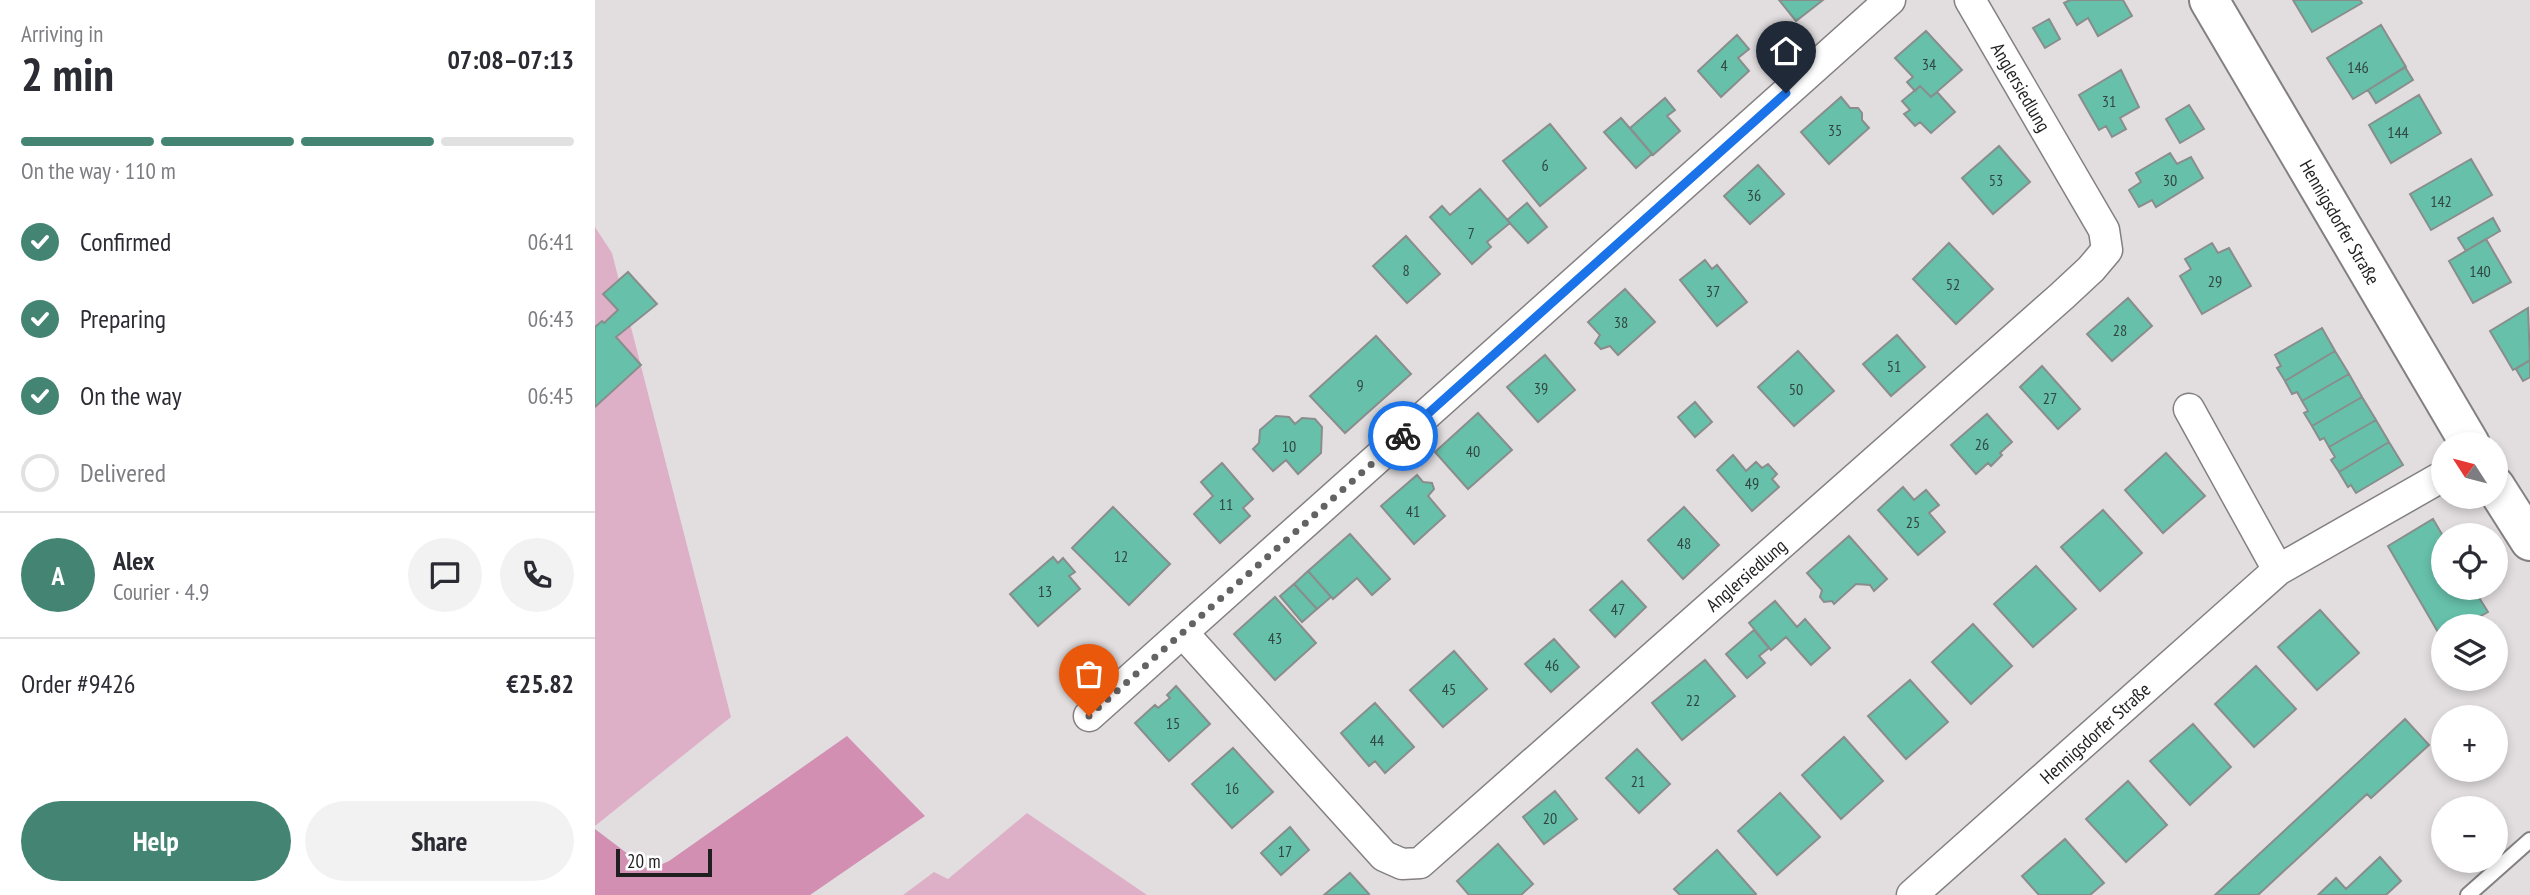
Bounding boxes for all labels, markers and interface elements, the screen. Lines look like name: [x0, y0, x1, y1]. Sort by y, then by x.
text: Arriving in: [21, 19, 103, 48]
pin: [1756, 21, 1816, 93]
icon: home: [1767, 32, 1805, 70]
street label: Anglersiedlung: [1986, 38, 2056, 136]
text: 07:08–07:13: [447, 43, 574, 76]
text: 2 min: [21, 44, 114, 104]
house number: 34: [1922, 54, 1936, 74]
house number: 4: [1720, 55, 1728, 75]
house number: 146: [2347, 57, 2369, 77]
house number: 31: [2102, 91, 2116, 111]
house number: 35: [1828, 120, 1842, 140]
house number: 144: [2387, 122, 2409, 142]
house number: 6: [1541, 155, 1549, 175]
street label: Hennigsdorfer Straße: [2295, 155, 2386, 289]
text: On the way · 110 m: [21, 156, 176, 185]
house number: 53: [1989, 170, 2003, 190]
house number: 30: [2163, 170, 2177, 190]
house number: 36: [1747, 185, 1761, 205]
house number: 142: [2430, 191, 2452, 211]
icon: check: [21, 223, 59, 261]
house number: 7: [1467, 223, 1475, 243]
text: Confirmed: [80, 225, 171, 258]
text: 06:41: [528, 227, 574, 256]
house number: 8: [1402, 260, 1410, 280]
house number: 140: [2469, 261, 2491, 281]
house number: 29: [2208, 271, 2222, 291]
house number: 52: [1946, 274, 1960, 294]
house number: 37: [1706, 281, 1720, 301]
icon: check: [21, 300, 59, 338]
text: Preparing: [80, 302, 166, 335]
text: 06:43: [528, 304, 574, 333]
house number: 38: [1614, 312, 1628, 332]
house number: 28: [2113, 320, 2127, 340]
house number: 51: [1887, 356, 1901, 376]
house number: 9: [1356, 375, 1364, 395]
icon: check: [21, 377, 59, 415]
house number: 39: [1534, 378, 1548, 398]
text: On the way: [80, 379, 182, 412]
house number: 50: [1789, 379, 1803, 399]
text: 06:45: [528, 381, 574, 410]
house number: 27: [2043, 388, 2057, 408]
courier: [1368, 401, 1438, 471]
icon: bike: [1384, 417, 1422, 455]
north arrow: [2431, 432, 2508, 509]
map controls: [2431, 432, 2508, 873]
house number: 26: [1975, 434, 1989, 454]
house number: 10: [1282, 436, 1296, 456]
house number: 40: [1466, 441, 1480, 461]
text: Delivered: [80, 456, 166, 489]
house number: 49: [1745, 473, 1759, 493]
house number: 11: [1219, 494, 1233, 514]
house number: 41: [1406, 501, 1420, 521]
house number: 25: [1906, 512, 1920, 532]
button: locate: [2431, 523, 2508, 600]
house number: 48: [1677, 533, 1691, 553]
street label: Anglersiedlung: [1701, 534, 1791, 616]
button: chat: [408, 538, 482, 612]
button: phone: [500, 538, 574, 612]
text: Alex: [113, 544, 154, 577]
house number: 12: [1114, 546, 1128, 566]
text: A: [51, 559, 65, 592]
text: Courier · 4.9: [113, 577, 209, 606]
house number: 13: [1038, 581, 1052, 601]
house number: 47: [1611, 599, 1625, 619]
button: layers: [2431, 614, 2508, 691]
house number: 43: [1268, 628, 1282, 648]
pin: [1059, 644, 1119, 716]
icon: bag: [1070, 655, 1108, 693]
house number: 46: [1545, 655, 1559, 675]
text: Order #9426: [21, 667, 136, 700]
text: €25.82: [506, 667, 574, 700]
street label: Hennigsdorfer Straße: [2035, 677, 2155, 789]
house number: 45: [1442, 679, 1456, 699]
house number: 22: [1686, 690, 1700, 710]
button: +: [2431, 705, 2508, 782]
house number: 15: [1166, 713, 1180, 733]
house number: 44: [1370, 730, 1384, 750]
house number: 21: [1631, 771, 1645, 791]
house number: 16: [1225, 778, 1239, 798]
button: −: [2431, 796, 2508, 873]
button: Help: [21, 801, 291, 881]
button: Share: [305, 801, 574, 881]
house number: 20: [1543, 808, 1557, 828]
house number: 17: [1278, 841, 1292, 861]
scale bar: [616, 846, 712, 878]
text: 20 m: [627, 849, 661, 873]

